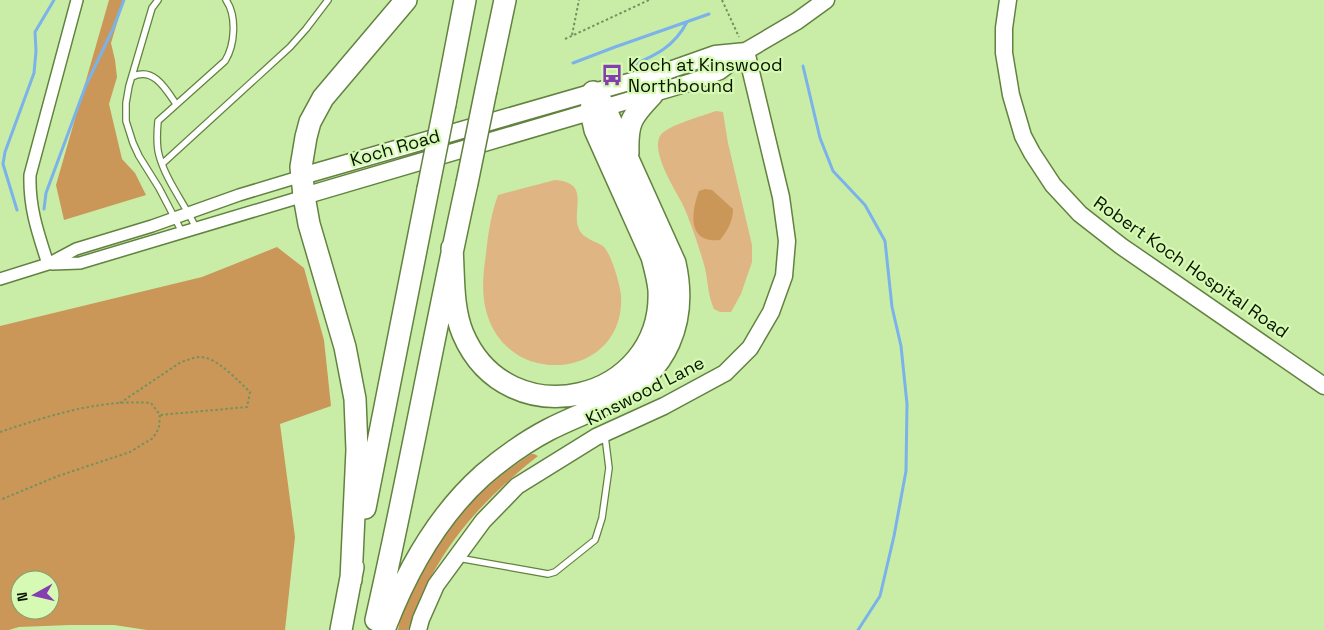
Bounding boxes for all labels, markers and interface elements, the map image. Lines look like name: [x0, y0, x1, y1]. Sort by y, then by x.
place label: Koch at Kinswood Northbound: [628, 53, 783, 97]
bus stop icon: Koch at Kinswood Northbound: [599, 62, 625, 88]
street label: Koch Road: [347, 124, 442, 171]
street label: Robert Koch Hospital Road: [1089, 190, 1293, 343]
street label: Kinswood Lane: [581, 351, 708, 430]
north arrow: [10, 570, 60, 620]
text: N: [13, 591, 32, 603]

